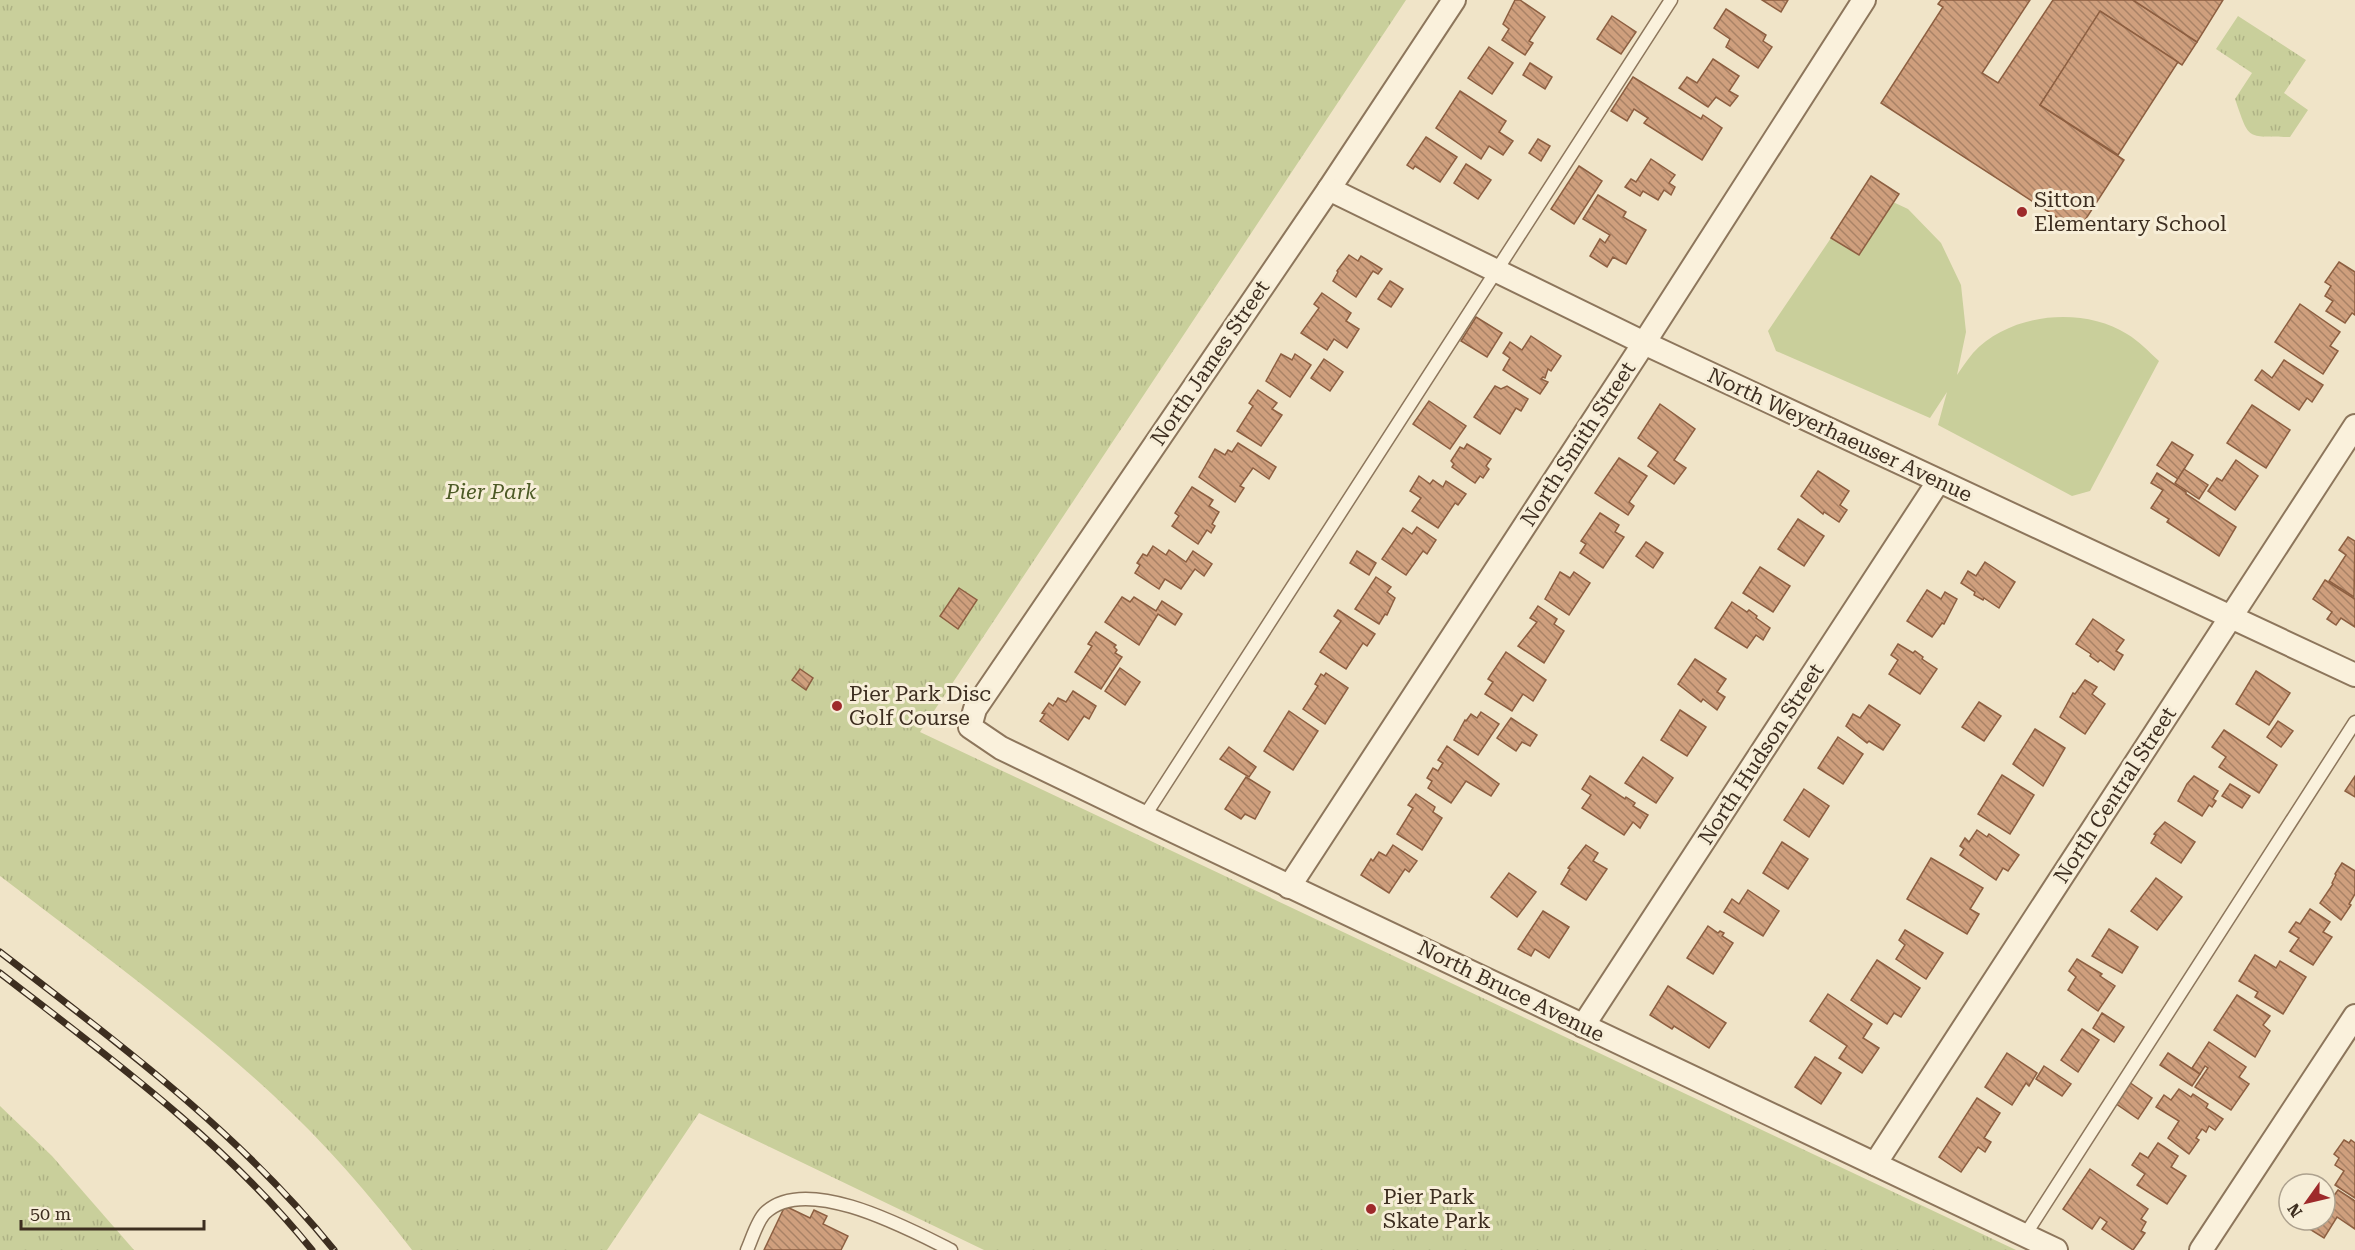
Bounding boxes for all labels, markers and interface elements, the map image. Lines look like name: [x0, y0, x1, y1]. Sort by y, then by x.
place label: Sitton Elementary School: [2034, 188, 2227, 236]
marker: Sitton Elementary School: [2015, 205, 2029, 219]
street label: North James Street: [1146, 276, 1274, 450]
street label: North Smith Street: [1516, 357, 1640, 531]
street label: North Weyerhaeuser Avenue: [1704, 363, 1976, 507]
park label: Pier Park: [445, 480, 537, 504]
street label: North Hudson Street: [1693, 659, 1829, 849]
place label: Pier Park Disc Golf Course: [849, 682, 991, 730]
marker: Pier Park Disc Golf Course: [830, 699, 844, 713]
street label: North Central Street: [2049, 702, 2181, 888]
street label: North Bruce Avenue: [1414, 935, 1608, 1047]
north arrow: [2277, 1172, 2337, 1232]
place label: Pier Park Skate Park: [1383, 1185, 1491, 1233]
scale bar: [21, 1193, 204, 1231]
text: N: [2284, 1200, 2306, 1221]
marker: Pier Park Skate Park: [1364, 1202, 1378, 1216]
text: 50 m: [30, 1203, 71, 1224]

